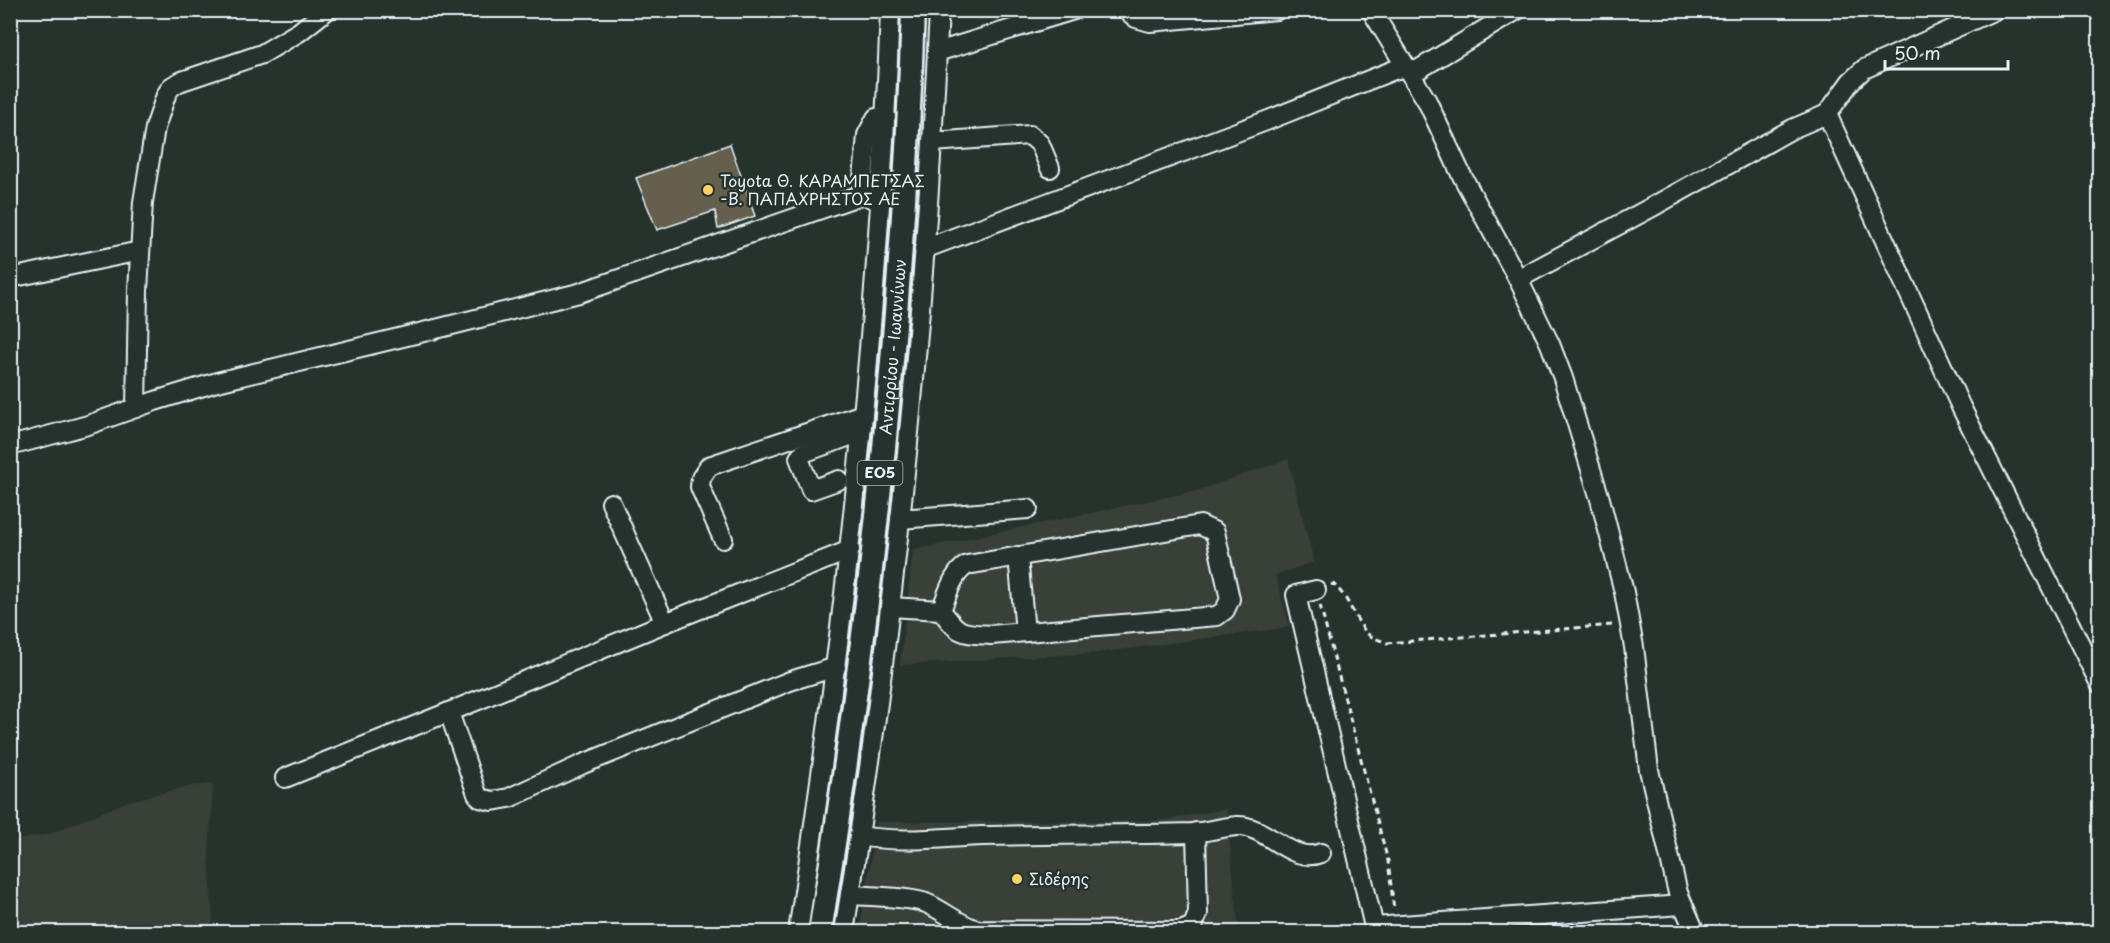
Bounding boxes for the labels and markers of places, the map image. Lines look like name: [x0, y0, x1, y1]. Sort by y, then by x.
place label: Toyota Θ. ΚΑΡΑΜΠΕΤΣΑΣ -Β. ΠΑΠΑΧΡΗΣΤΟΣ ΑΕ: [720, 168, 925, 210]
marker: Toyota Θ. ΚΑΡΑΜΠΕΤΣΑΣ -Β. ΠΑΠΑΧΡΗΣΤΟΣ ΑΕ: [701, 183, 715, 197]
place label: Σιδέρης: [1029, 866, 1089, 890]
marker: Σιδέρης: [1010, 872, 1024, 886]

